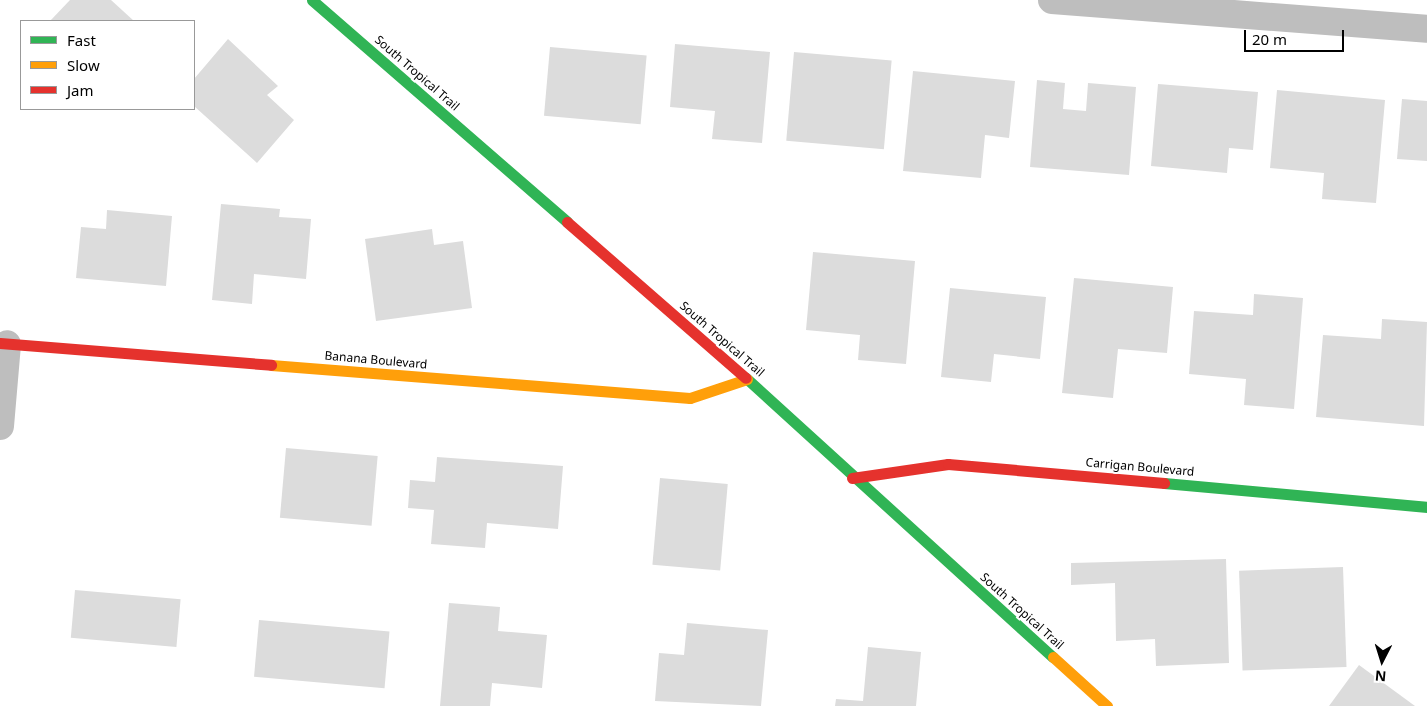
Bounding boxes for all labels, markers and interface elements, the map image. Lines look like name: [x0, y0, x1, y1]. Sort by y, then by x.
legend: [20, 20, 195, 110]
scale bar: [1247, 20, 1347, 52]
text: 20 m: [1252, 29, 1287, 49]
text: Fast: [67, 30, 96, 50]
street label: South Tropical Trail: [372, 32, 462, 114]
text: Slow: [67, 55, 100, 75]
text: Jam: [67, 80, 94, 100]
street label: South Tropical Trail: [677, 298, 767, 380]
street label: Banana Boulevard: [324, 348, 428, 372]
street label: Carrigan Boulevard: [1085, 455, 1195, 479]
street label: South Tropical Trail: [977, 570, 1067, 652]
north arrow: [1357, 636, 1407, 686]
text: N: [1374, 666, 1387, 686]

